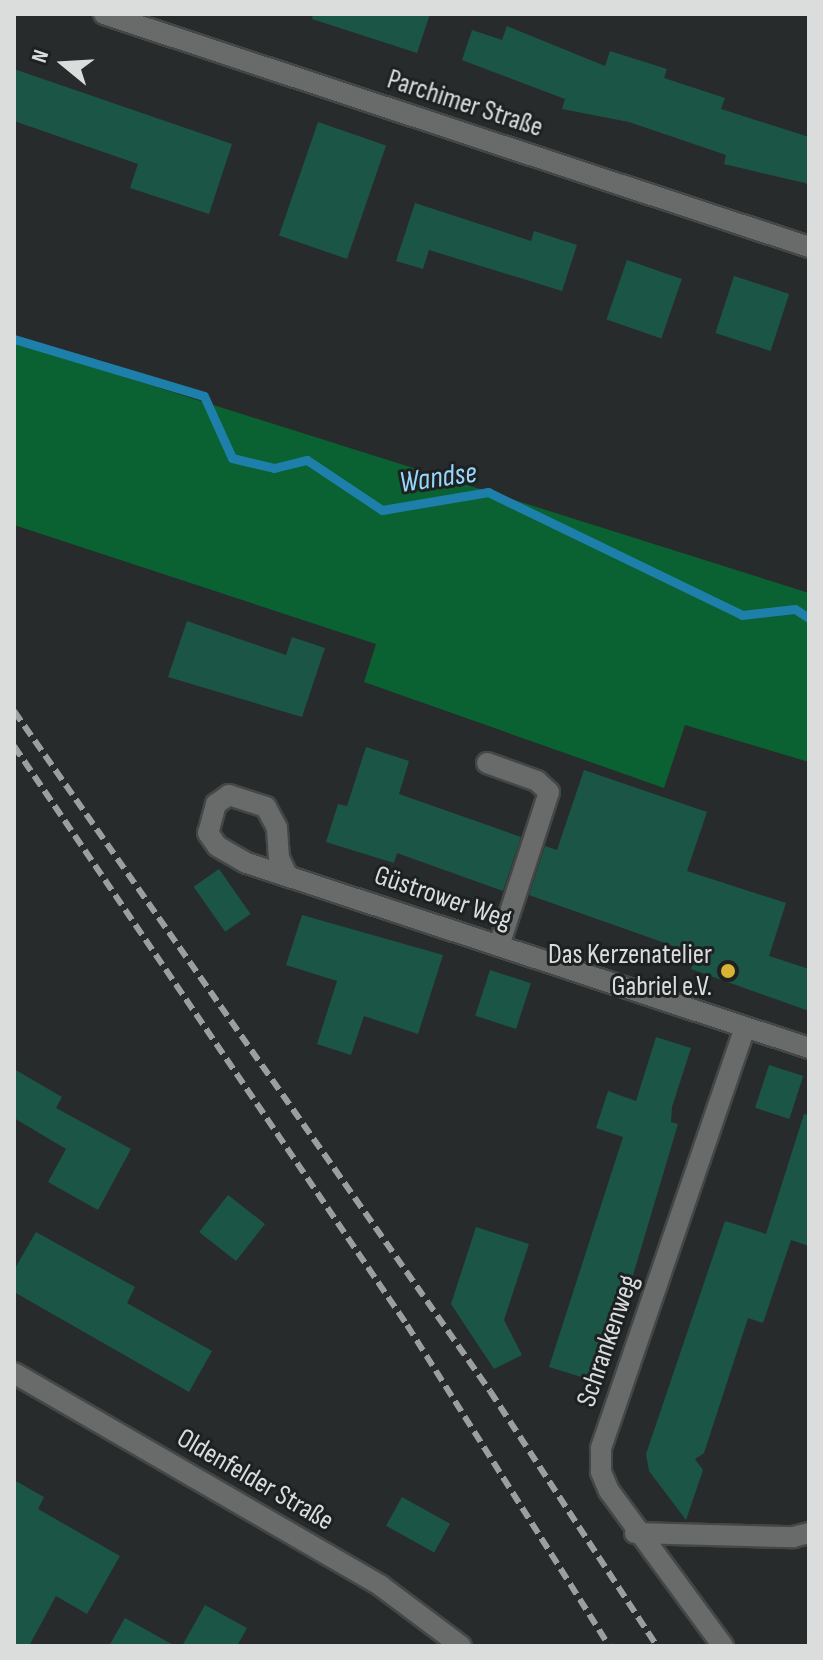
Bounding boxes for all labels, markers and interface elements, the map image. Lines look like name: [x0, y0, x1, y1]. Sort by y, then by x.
north arrow: [24, 24, 104, 104]
text: N: [26, 47, 55, 66]
street label: Parchimer Straße: [383, 63, 547, 145]
water label: Wandse: [397, 455, 479, 501]
street label: Güstrower Weg: [370, 859, 516, 937]
place label: Das Kerzenatelier Gabriel e.V.: [548, 938, 712, 1004]
marker: Das Kerzenatelier Gabriel e.V.: [719, 962, 737, 980]
street label: Schrankenweg: [570, 1271, 646, 1411]
street label: Oldenfelder Straße: [171, 1422, 339, 1538]

